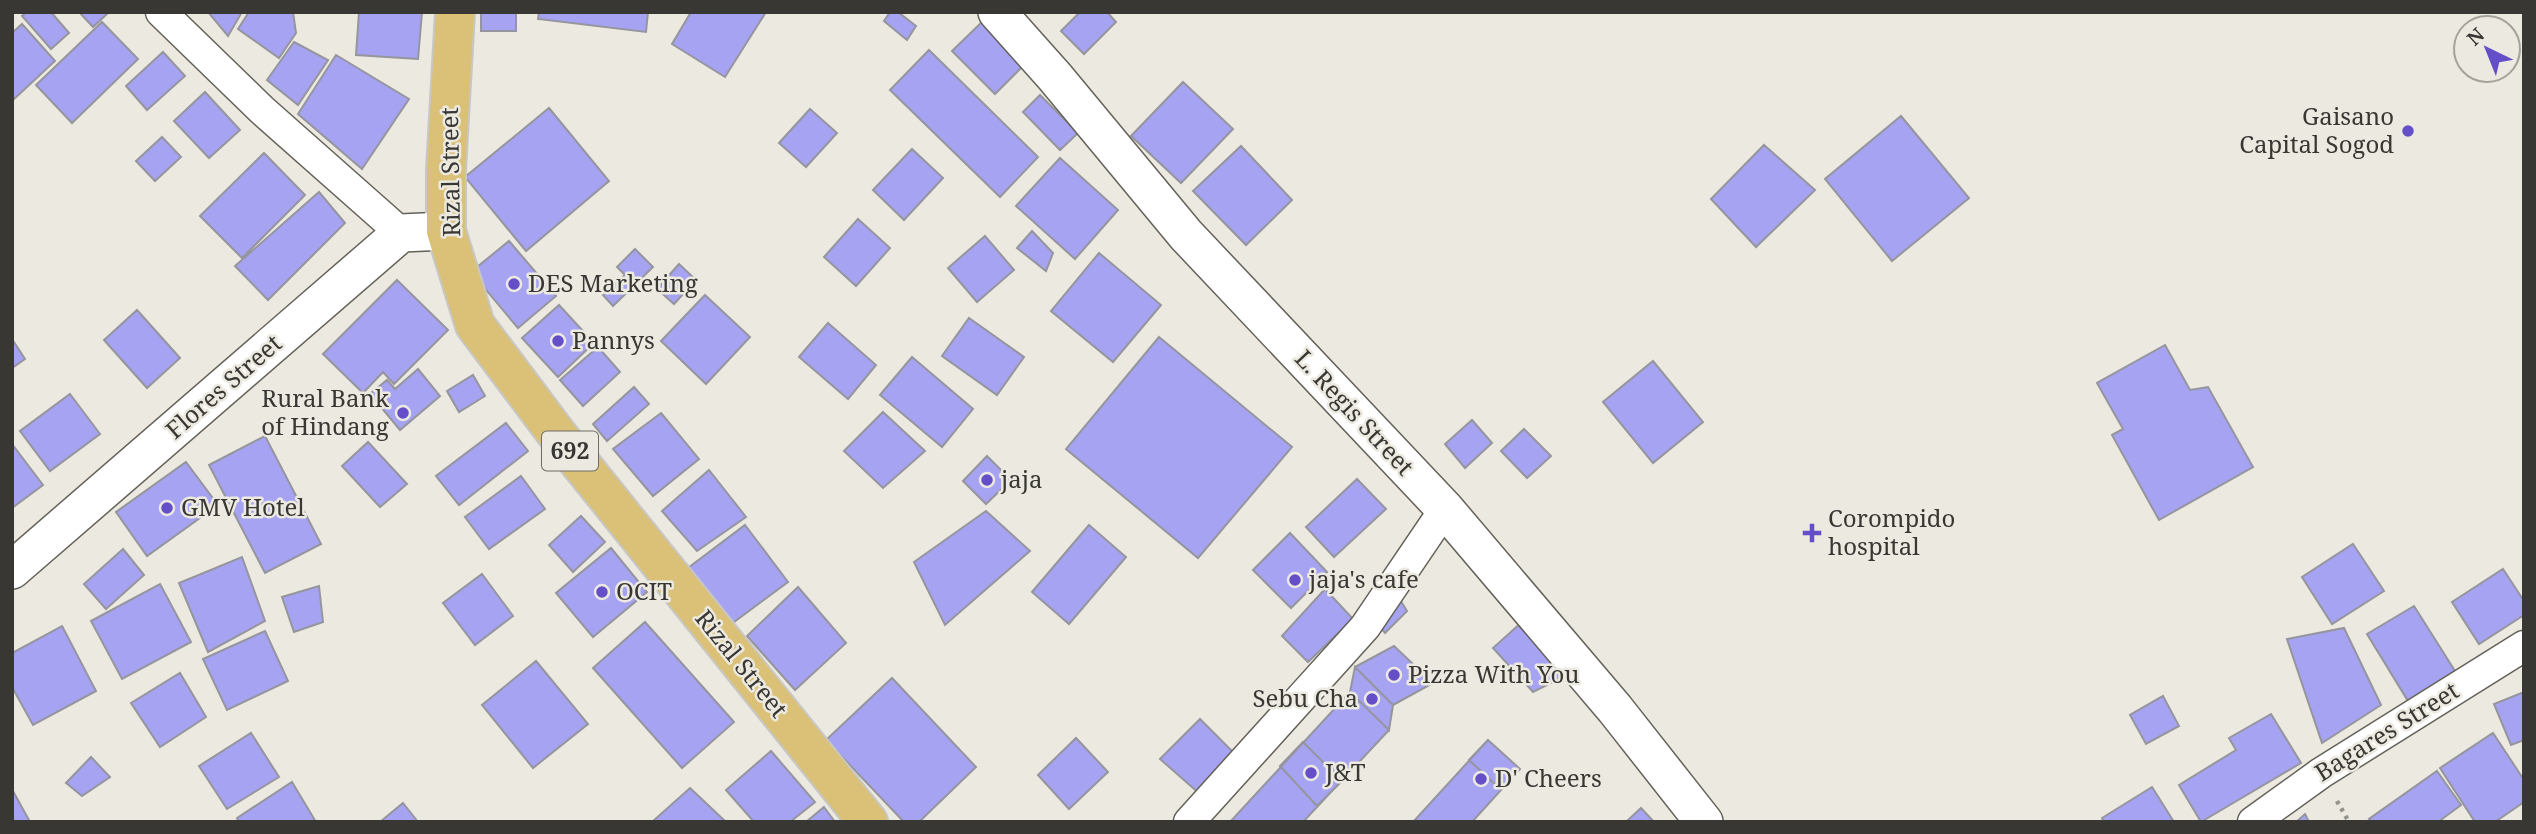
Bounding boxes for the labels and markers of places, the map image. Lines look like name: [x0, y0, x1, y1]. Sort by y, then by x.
place label: Gaisano Capital Sogod: [2239, 99, 2394, 160]
marker: Gaisano Capital Sogod: [2400, 123, 2416, 139]
place label: DES Marketing: [528, 266, 698, 299]
marker: DES Marketing: [506, 276, 522, 292]
place label: Pannys: [572, 323, 655, 356]
marker: Pannys: [550, 333, 566, 349]
place label: Rural Bank of Hindang: [261, 381, 390, 442]
marker: Rural Bank of Hindang: [395, 405, 411, 421]
place label: jaja: [1000, 462, 1042, 495]
marker: jaja: [979, 472, 995, 488]
place label: GMV Hotel: [181, 490, 305, 523]
marker: GMV Hotel: [159, 500, 175, 516]
place label: Corompido hospital: [1828, 501, 1955, 562]
marker: Corompido hospital: [1802, 523, 1822, 543]
place label: jaja's cafe: [1308, 562, 1419, 595]
marker: jaja's cafe: [1287, 572, 1303, 588]
place label: OCIT: [616, 574, 672, 607]
marker: OCIT: [594, 584, 610, 600]
place label: Pizza With You: [1408, 657, 1580, 690]
marker: Pizza With You: [1386, 667, 1402, 683]
place label: Sebu Cha: [1252, 681, 1358, 714]
marker: Sebu Cha: [1364, 691, 1380, 707]
place label: J&T: [1324, 755, 1366, 788]
place label: D' Cheers: [1495, 761, 1602, 794]
marker: J&T: [1303, 765, 1319, 781]
marker: D' Cheers: [1473, 771, 1489, 787]

